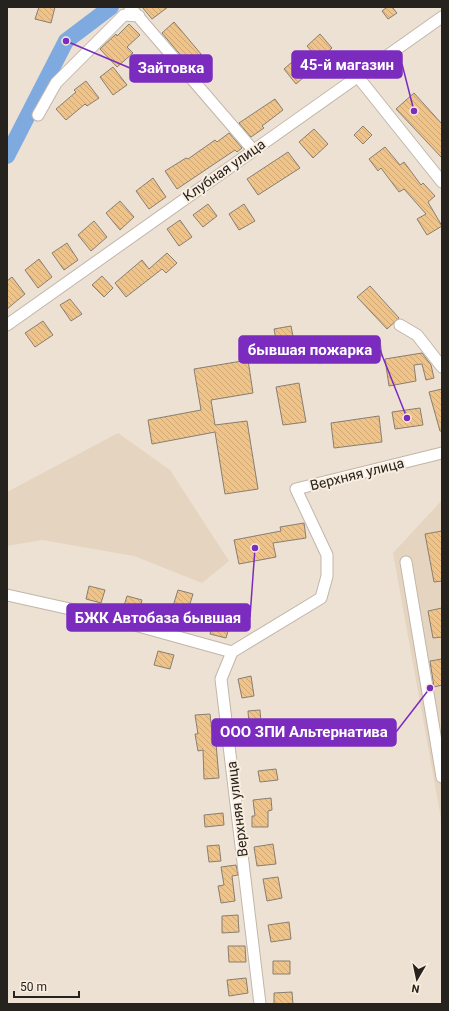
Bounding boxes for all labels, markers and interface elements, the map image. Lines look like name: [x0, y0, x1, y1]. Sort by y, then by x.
callout: 45-й магазин: [292, 51, 402, 78]
callout: Зайтовка: [130, 55, 212, 82]
text: 45-й магазин: [300, 56, 394, 74]
text: Зайтовка: [138, 59, 204, 77]
street label: Клубная улица: [180, 136, 268, 204]
callout: бывшая пожарка: [239, 336, 380, 363]
text: бывшая пожарка: [248, 341, 372, 359]
street label: Верхняя улица: [308, 455, 406, 493]
callout: БЖК Автобаза бывшая: [67, 604, 250, 631]
text: БЖК Автобаза бывшая: [75, 609, 241, 627]
callout: ООО ЗПИ Альтернатива: [212, 719, 396, 746]
text: ООО ЗПИ Альтернатива: [220, 723, 388, 741]
street label: Верхняя улица: [223, 760, 251, 858]
north arrow: [397, 959, 437, 999]
scale bar: [14, 973, 79, 999]
text: 50 m: [20, 980, 47, 994]
text: N: [410, 981, 420, 995]

